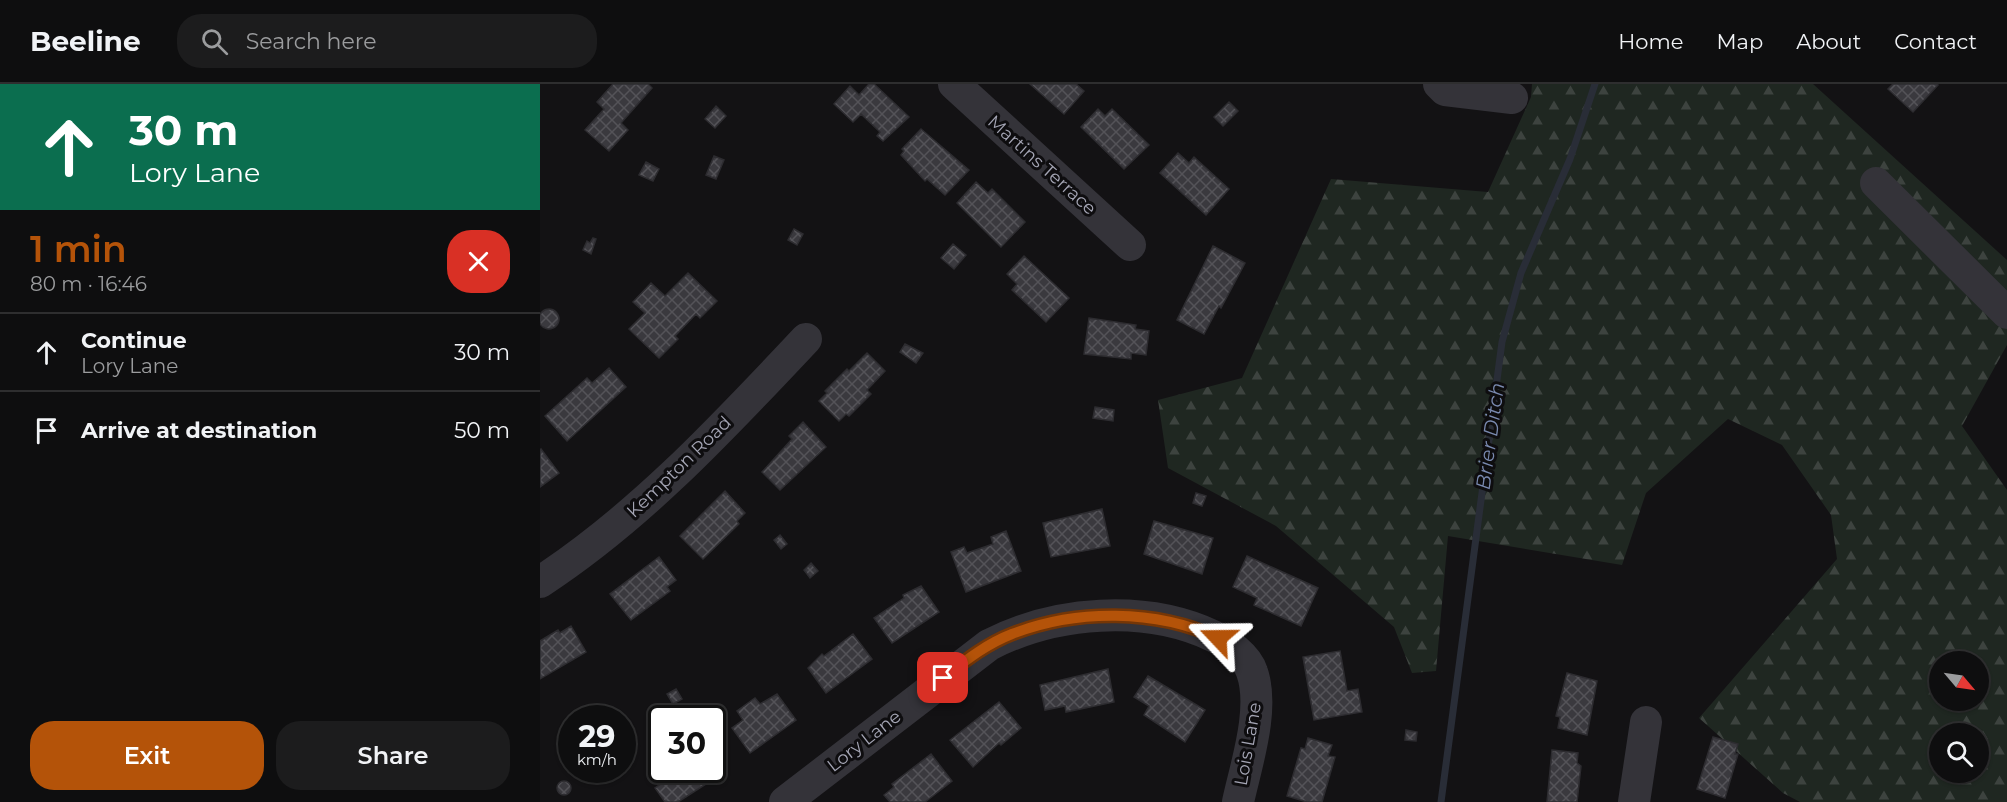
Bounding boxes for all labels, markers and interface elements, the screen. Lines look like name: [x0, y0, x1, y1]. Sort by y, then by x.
search box: [177, 14, 597, 68]
text: Beeline: [30, 24, 141, 58]
icon: search: [198, 25, 231, 58]
text: Search here: [246, 28, 377, 55]
text: Home: [1618, 29, 1683, 54]
text: Map: [1716, 29, 1763, 54]
text: About: [1796, 29, 1861, 54]
text: Contact: [1894, 29, 1977, 54]
text: 30 m: [129, 104, 238, 156]
icon: ahead: [30, 108, 108, 186]
street label: Martins Terrace: [983, 111, 1101, 220]
text: Lory Lane: [129, 156, 260, 189]
text: 1 min: [30, 227, 127, 271]
button: close: [447, 230, 510, 293]
text: 80 m · 16:46: [30, 272, 147, 296]
text: Continue: [81, 327, 187, 354]
icon: ahead: [30, 336, 63, 369]
text: 30 m: [454, 339, 510, 366]
text: Lory Lane: [81, 354, 178, 378]
water label: Brier Ditch: [1471, 381, 1509, 491]
street label: Kempton Road: [622, 412, 736, 522]
icon: arrive: [30, 414, 63, 447]
text: Arrive at destination: [81, 417, 317, 444]
text: 50 m: [454, 417, 510, 444]
position arrow: [1186, 606, 1250, 670]
north arrow: [1929, 651, 1989, 711]
map controls: [1929, 651, 1989, 783]
pin: [917, 652, 968, 703]
icon: arrive: [926, 661, 959, 694]
street label: Lois Lane: [1230, 700, 1266, 787]
speed limit sign: 30: [648, 705, 726, 783]
street label: Lory Lane: [823, 705, 905, 777]
text: 29: [579, 718, 615, 755]
button: Exit: [30, 721, 264, 790]
button: Share: [276, 721, 510, 790]
button: search: [1929, 723, 1989, 783]
text: km/h: [577, 750, 617, 769]

